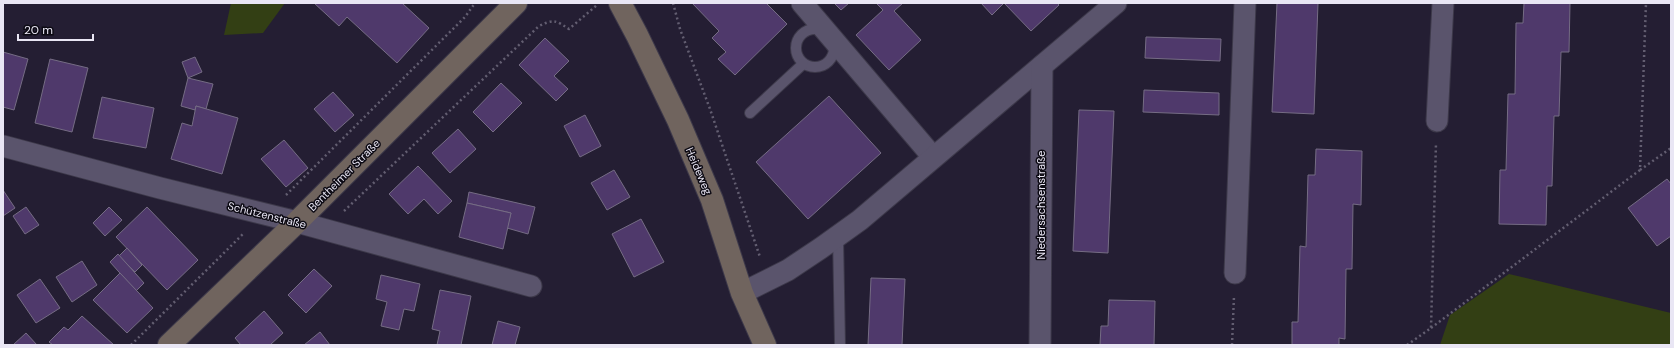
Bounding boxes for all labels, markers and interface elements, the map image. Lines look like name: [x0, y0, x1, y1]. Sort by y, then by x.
scale bar: [18, 16, 93, 42]
text: 20 m: [24, 22, 53, 38]
street label: Bentheimer Straße: [305, 136, 383, 214]
street label: Heideweg: [683, 145, 715, 197]
street label: Niedersachsenstraße: [1034, 151, 1048, 259]
street label: Schützenstraße: [226, 199, 308, 231]

